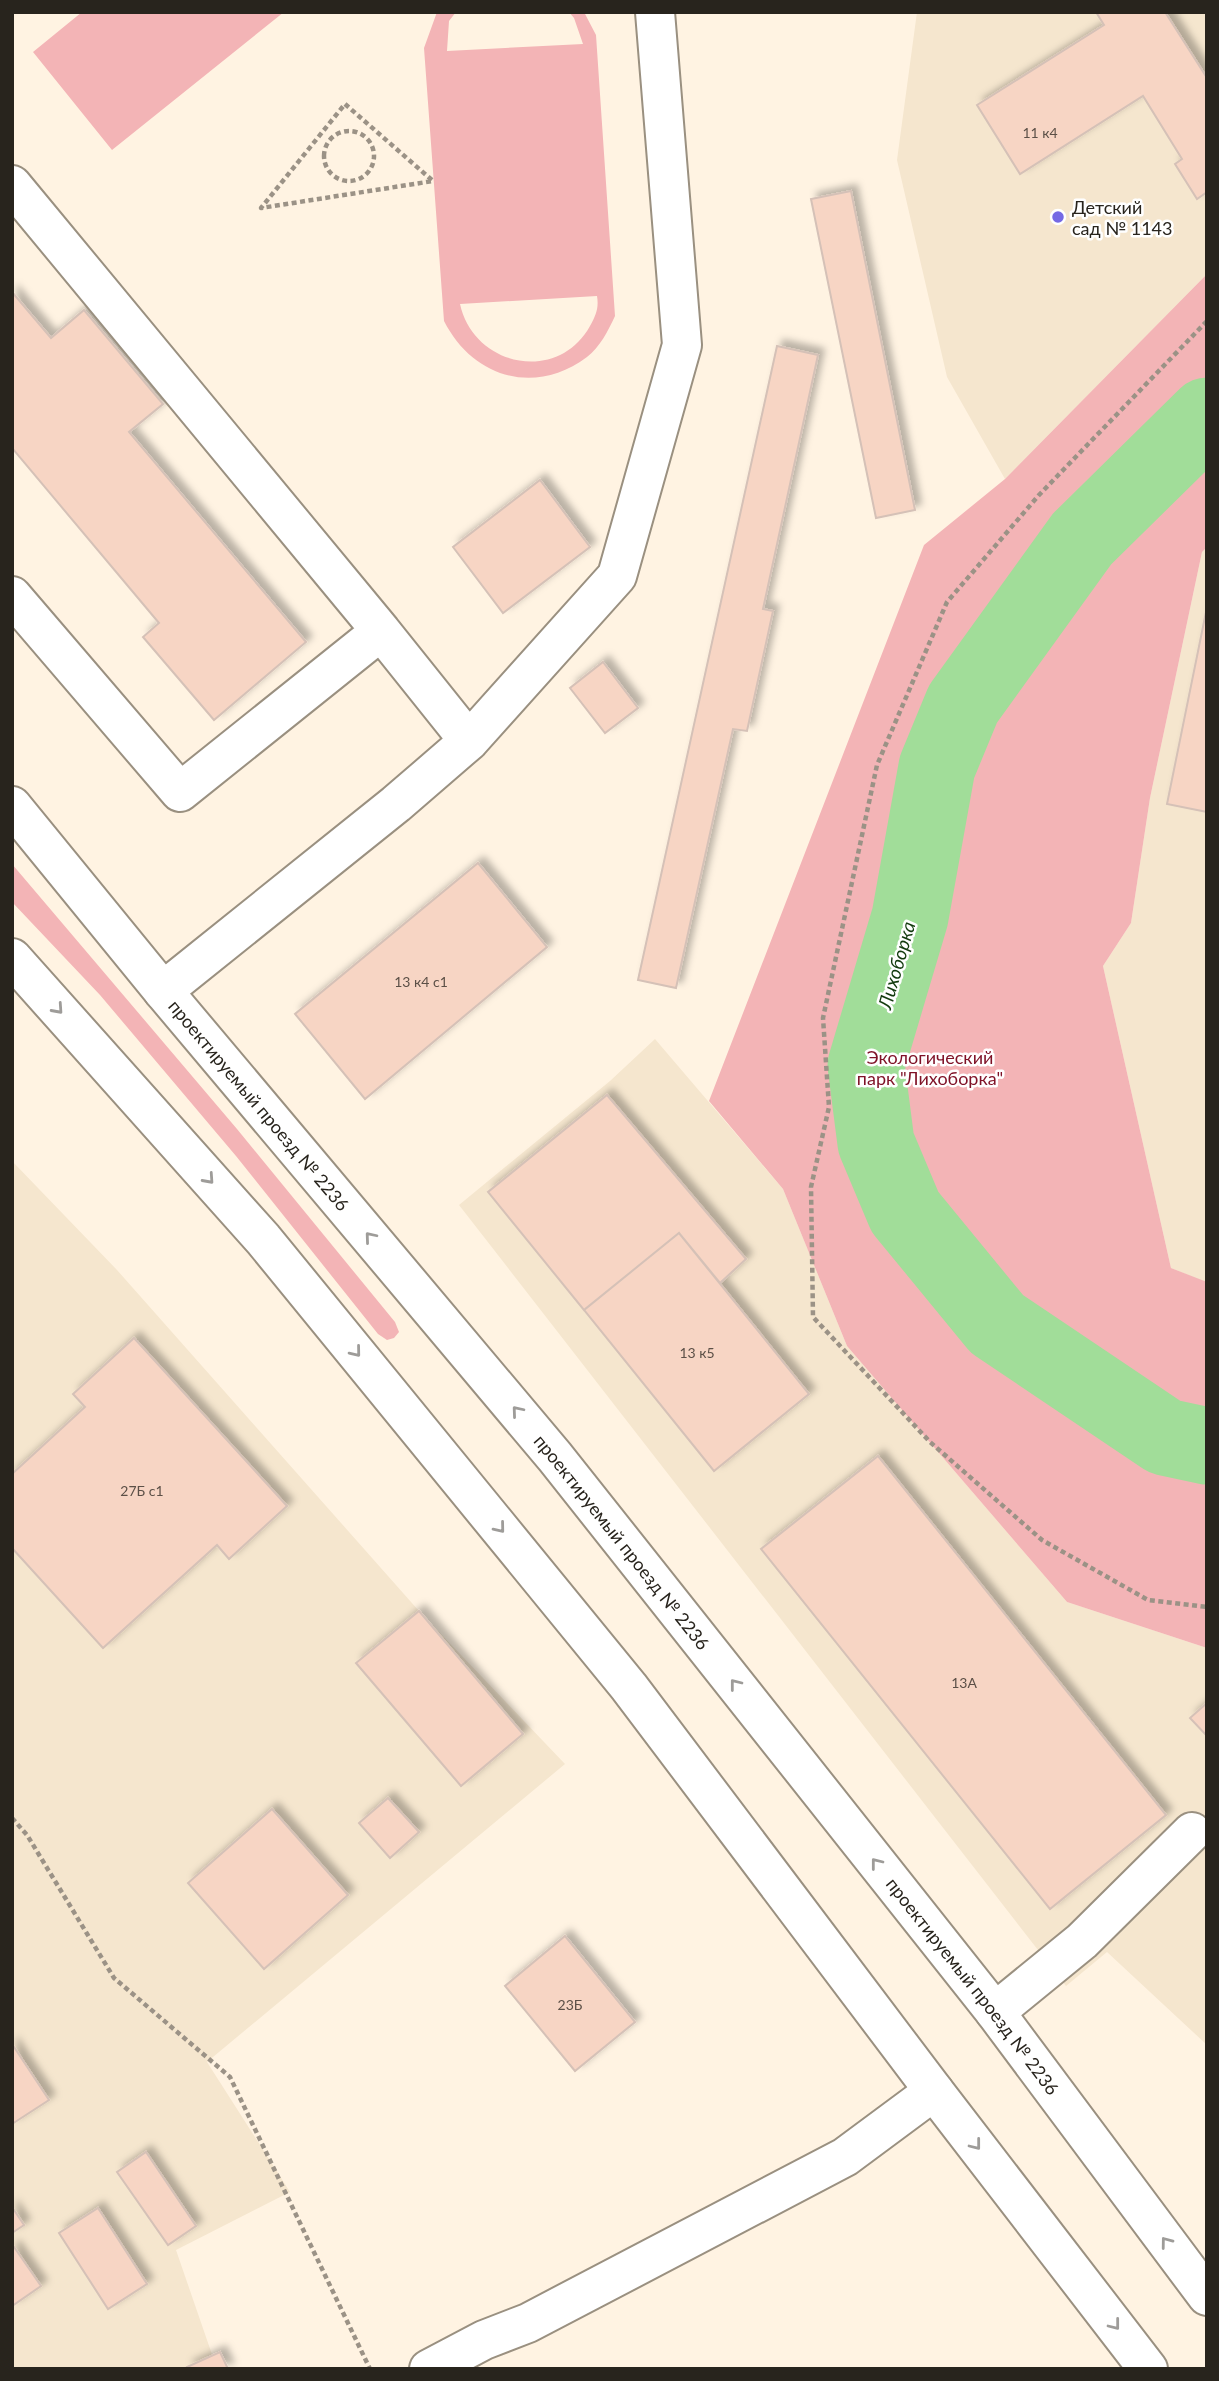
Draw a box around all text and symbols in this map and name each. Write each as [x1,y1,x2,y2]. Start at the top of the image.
house number: 11 к4 [1022,124,1058,141]
place label: Детский сад № 1143 [1072,196,1172,239]
marker: Детский сад № 1143 [1050,209,1066,225]
water label: Лихоборка [872,919,919,1012]
house number: 13 к4 с1 [394,973,448,990]
street label: проектируемый проезд № 2236 [164,995,354,1215]
one-way arrow [49,1001,62,1014]
park label: Экологический парк "Лихоборка" [857,1046,1003,1089]
one-way arrow [201,1170,213,1183]
one-way arrow [366,1232,378,1245]
one-way arrow [348,1344,360,1357]
house number: 13 к5 [679,1344,715,1361]
one-way arrow [513,1406,525,1419]
street label: проектируемый проезд № 2236 [530,1430,714,1654]
house number: 27Б с1 [120,1482,164,1499]
one-way arrow [492,1520,504,1533]
house number: 13А [951,1674,977,1691]
one-way arrow [731,1680,744,1692]
one-way arrow [872,1858,885,1870]
street label: проектируемый проезд № 2236 [882,1873,1064,2099]
house number: 23Б [558,1996,583,2013]
one-way arrow [968,2138,980,2150]
one-way arrow [1162,2237,1174,2249]
one-way arrow [1107,2318,1120,2330]

